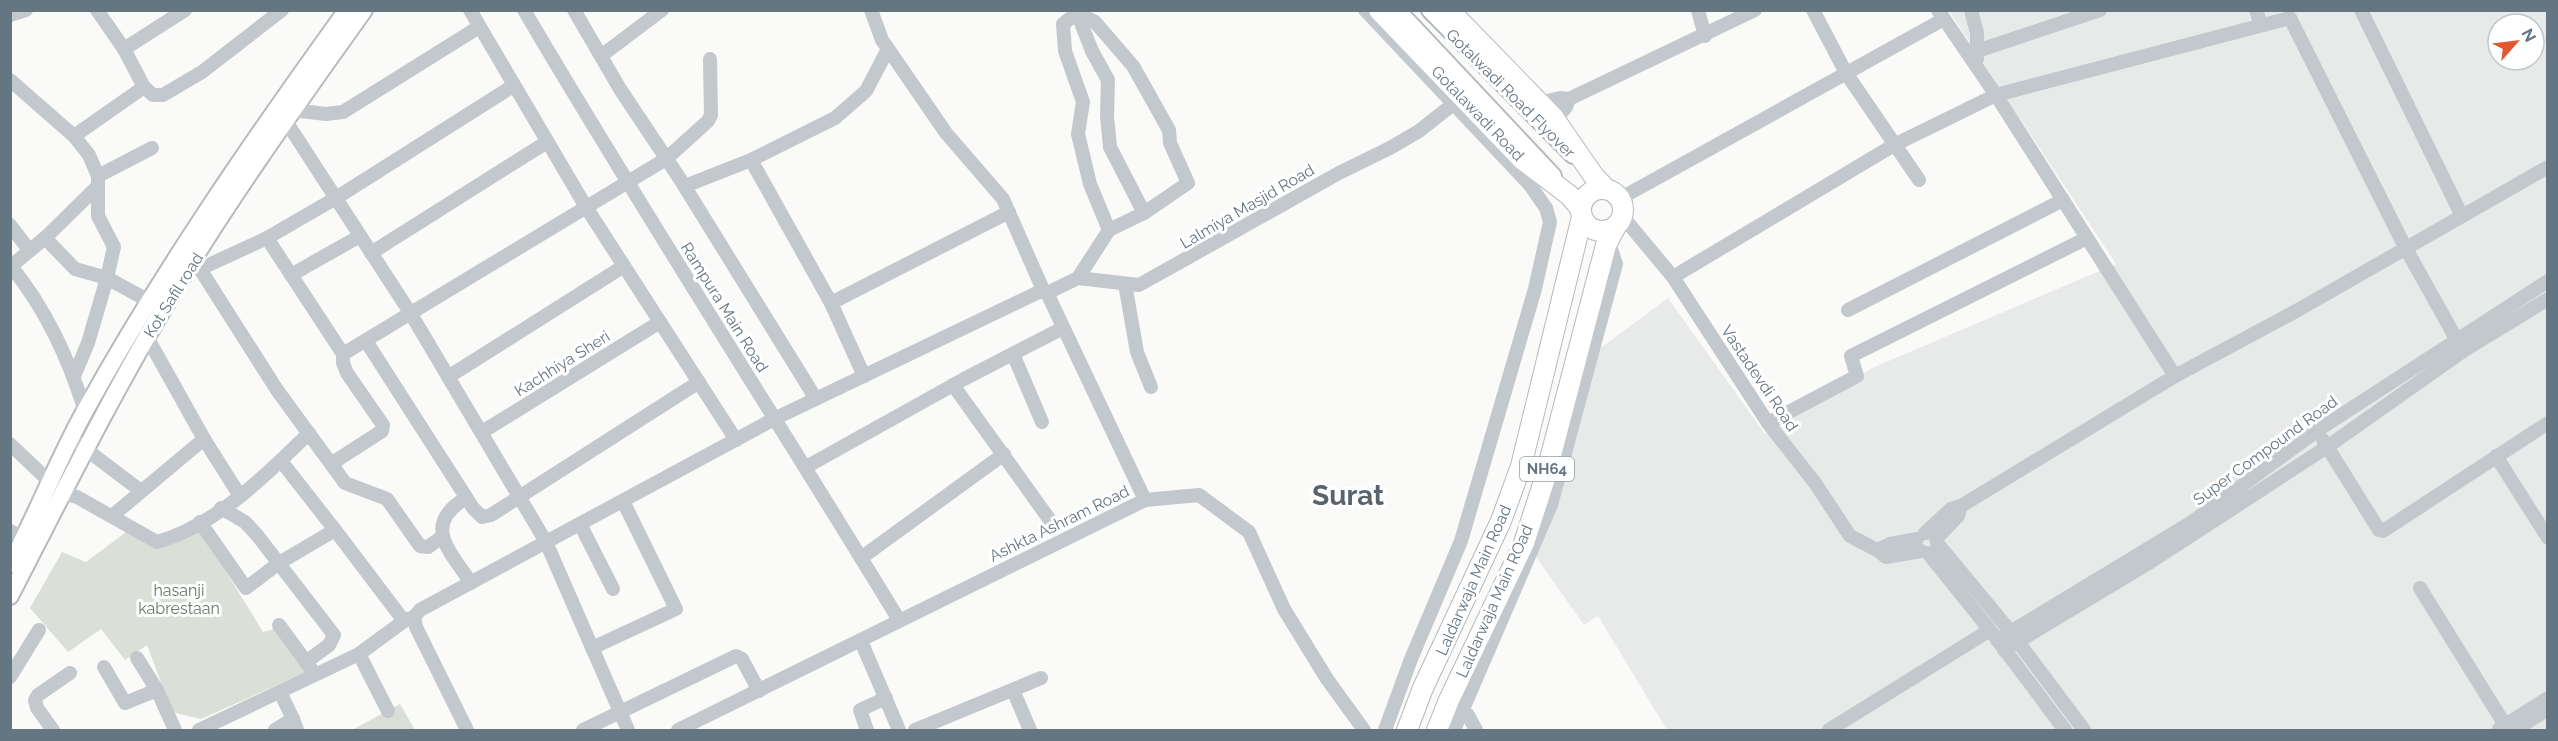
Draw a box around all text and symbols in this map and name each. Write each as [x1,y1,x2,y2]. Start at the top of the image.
north arrow [2486,12,2546,72]
street label: Gotalwadi Road Flyover [1442,25,1579,162]
text: N [2518,25,2540,45]
street label: Gotalawadi Road [1427,62,1528,165]
street label: Lalmiya Masjid Road [1177,160,1318,253]
street label: Rampura Main Road [677,239,772,376]
street label: Kot Safil road [140,249,207,341]
street label: Vastadevdi Road [1717,322,1802,435]
street label: Kachhiya Sheri [511,327,613,400]
street label: Super Compound Road [2189,392,2341,509]
road number: NH64 [1520,457,1574,481]
district label: Surat [1312,479,1384,512]
street label: Ashkta Ashram Road [986,481,1132,566]
street label: Laldarwaja Main Road [1432,502,1515,658]
street label: Laldarwaja Main ROad [1452,522,1537,681]
park label: hasanji kabrestaan [138,581,220,618]

